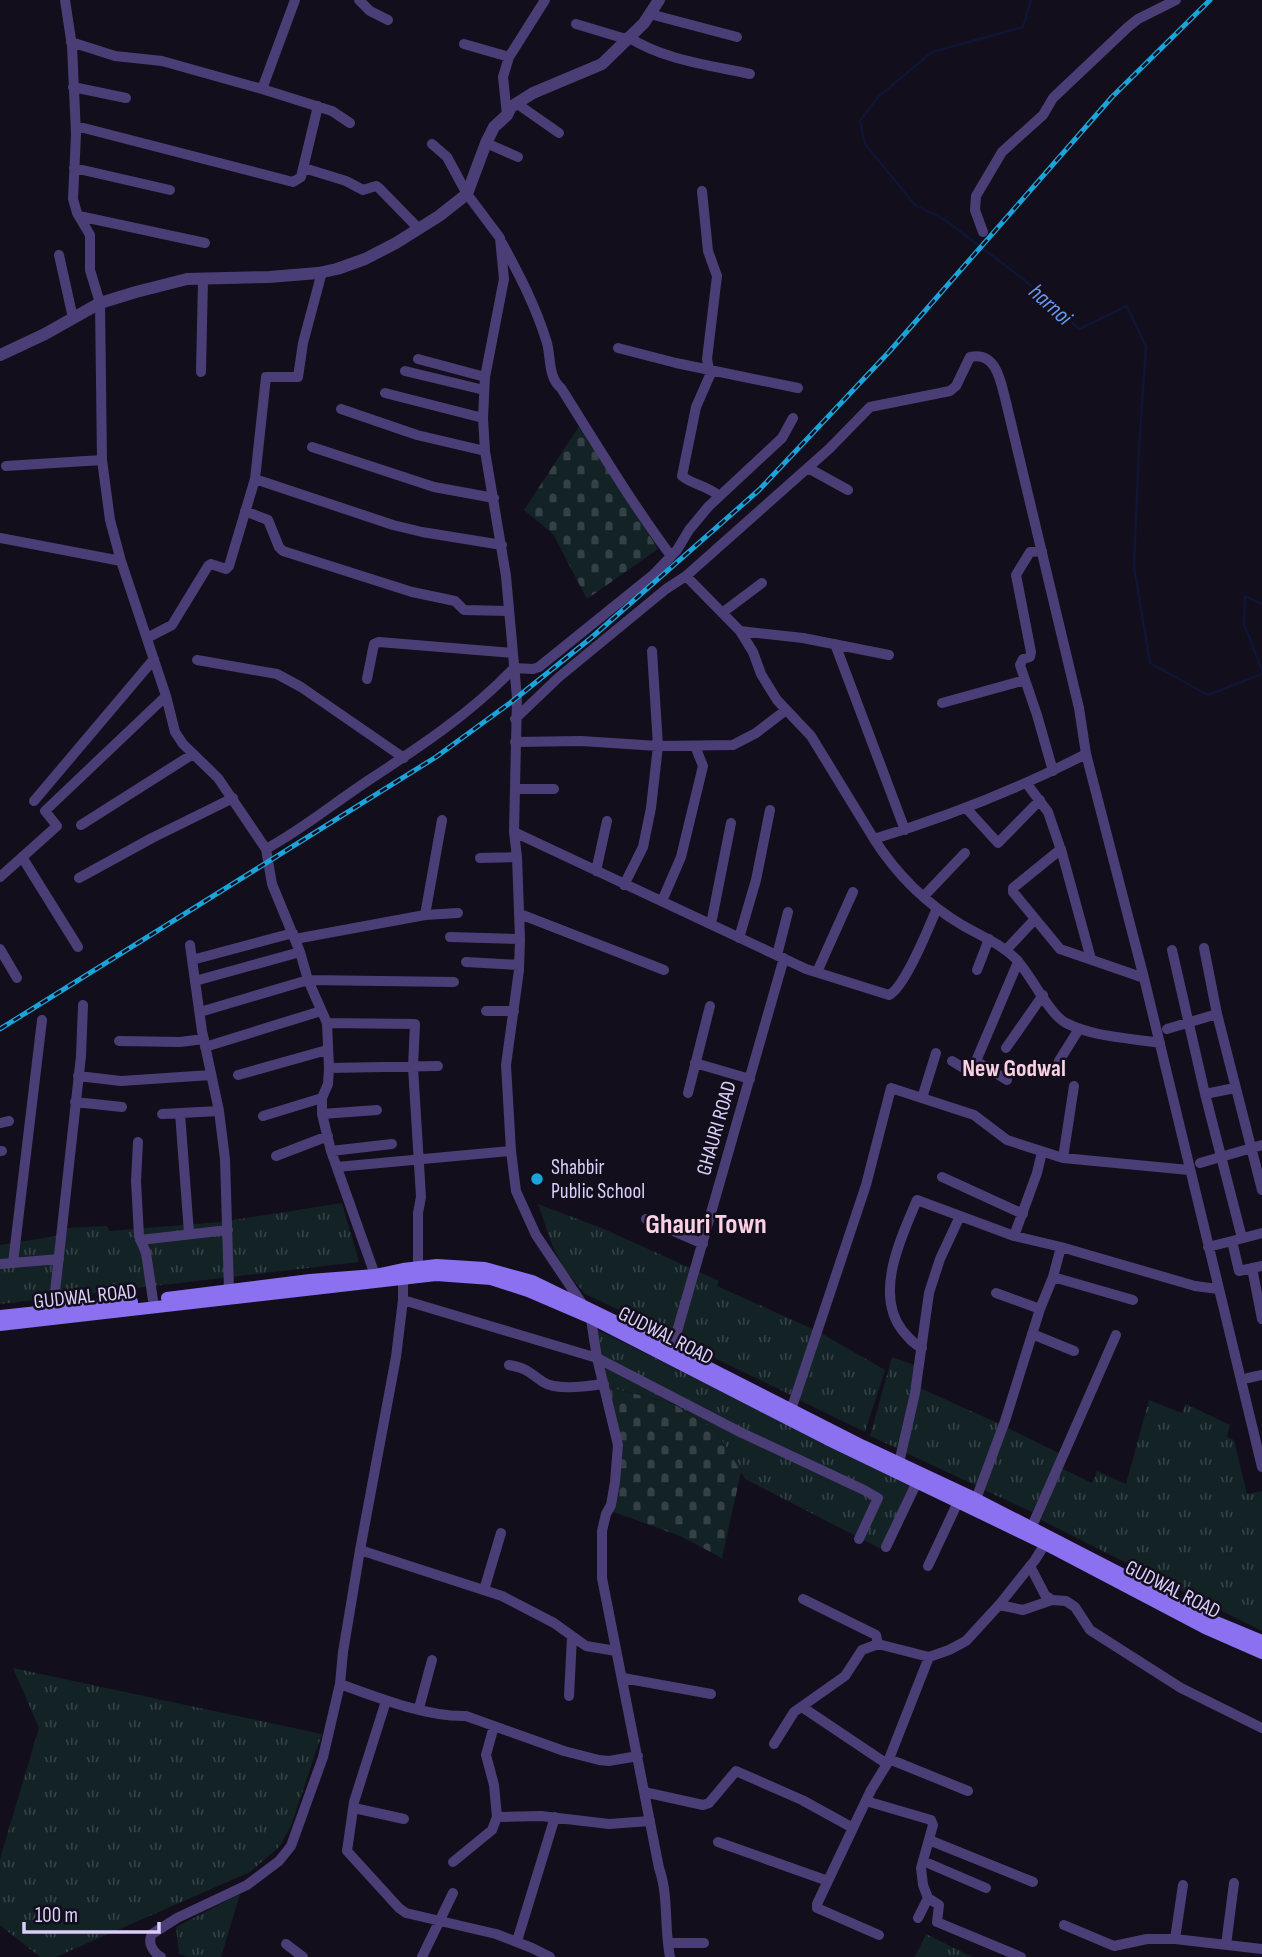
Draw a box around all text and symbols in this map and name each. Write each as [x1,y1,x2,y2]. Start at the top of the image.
water label: harnoi [1023,278,1078,332]
district label: New Godwal [962,1054,1066,1083]
street label: GHAURI ROAD [691,1078,742,1178]
place label: Shabbir Public School [551,1155,645,1204]
marker: Shabbir Public School [529,1171,545,1187]
district label: Ghauri Town [645,1208,767,1241]
street label: GUDWAL ROAD [32,1279,138,1314]
street label: GUDWAL ROAD [614,1301,718,1370]
street label: GUDWAL ROAD [1121,1555,1225,1624]
scale bar [24,1890,159,1934]
text: 100 m [35,1903,78,1928]

